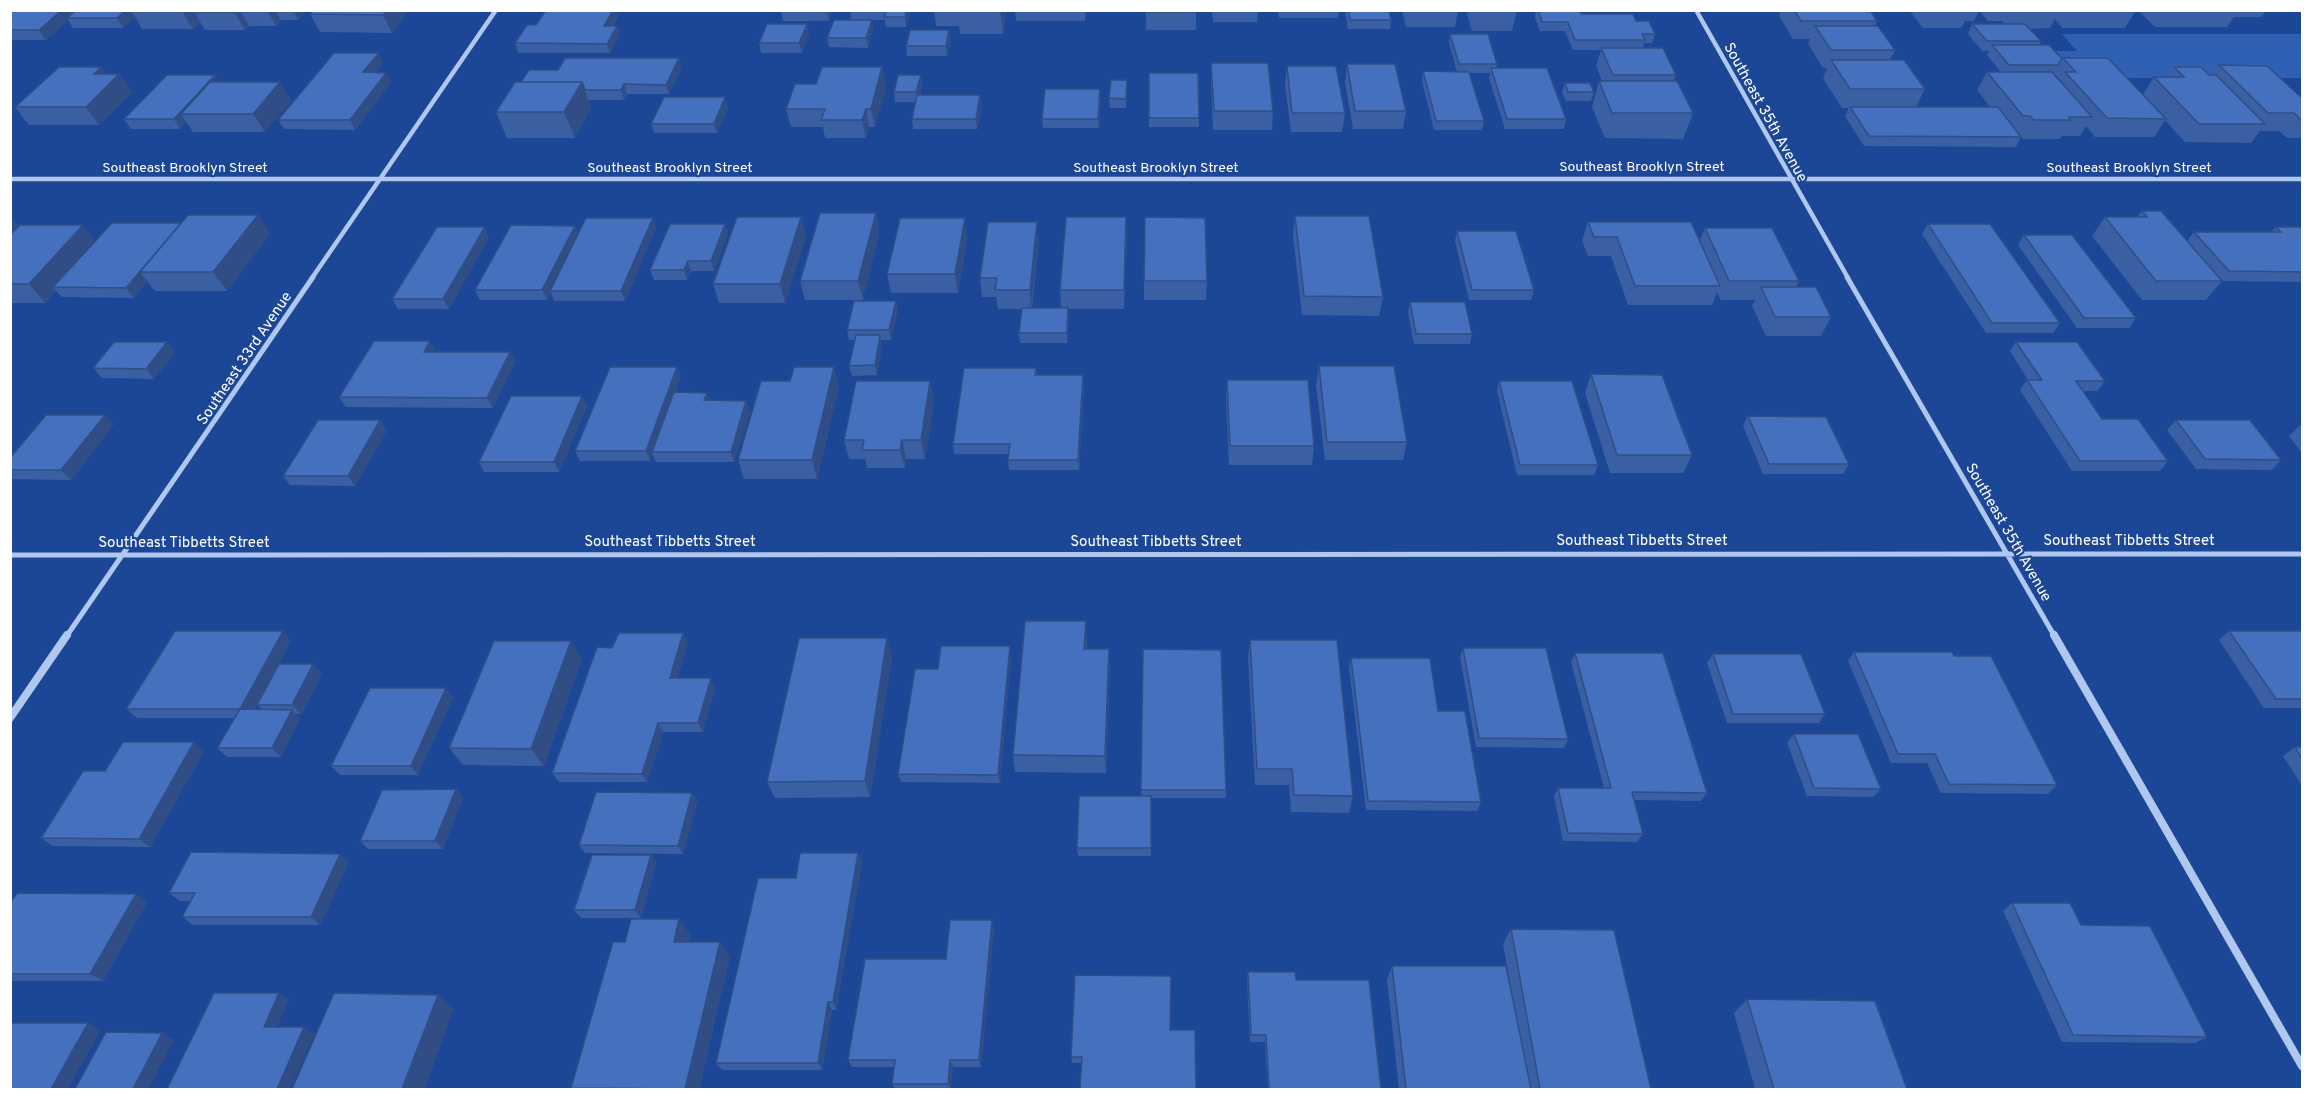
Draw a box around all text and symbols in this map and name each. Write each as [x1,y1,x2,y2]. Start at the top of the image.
street label: Southeast 35th Avenue [1718,40,1811,186]
street label: Southeast Brooklyn Street [1559,159,1725,176]
street label: Southeast Brooklyn Street [102,160,268,177]
street label: Southeast Brooklyn Street [587,160,753,177]
street label: Southeast Brooklyn Street [1073,160,1239,177]
street label: Southeast Brooklyn Street [2046,160,2212,177]
street label: Southeast 33rd Avenue [194,289,297,429]
street label: Southeast 35th Avenue [1960,460,2055,605]
street label: Southeast Tibbetts Street [1556,532,1728,551]
street label: Southeast Tibbetts Street [2043,532,2215,551]
street label: Southeast Tibbetts Street [584,533,756,552]
street label: Southeast Tibbetts Street [1070,533,1242,552]
street label: Southeast Tibbetts Street [98,534,270,553]

